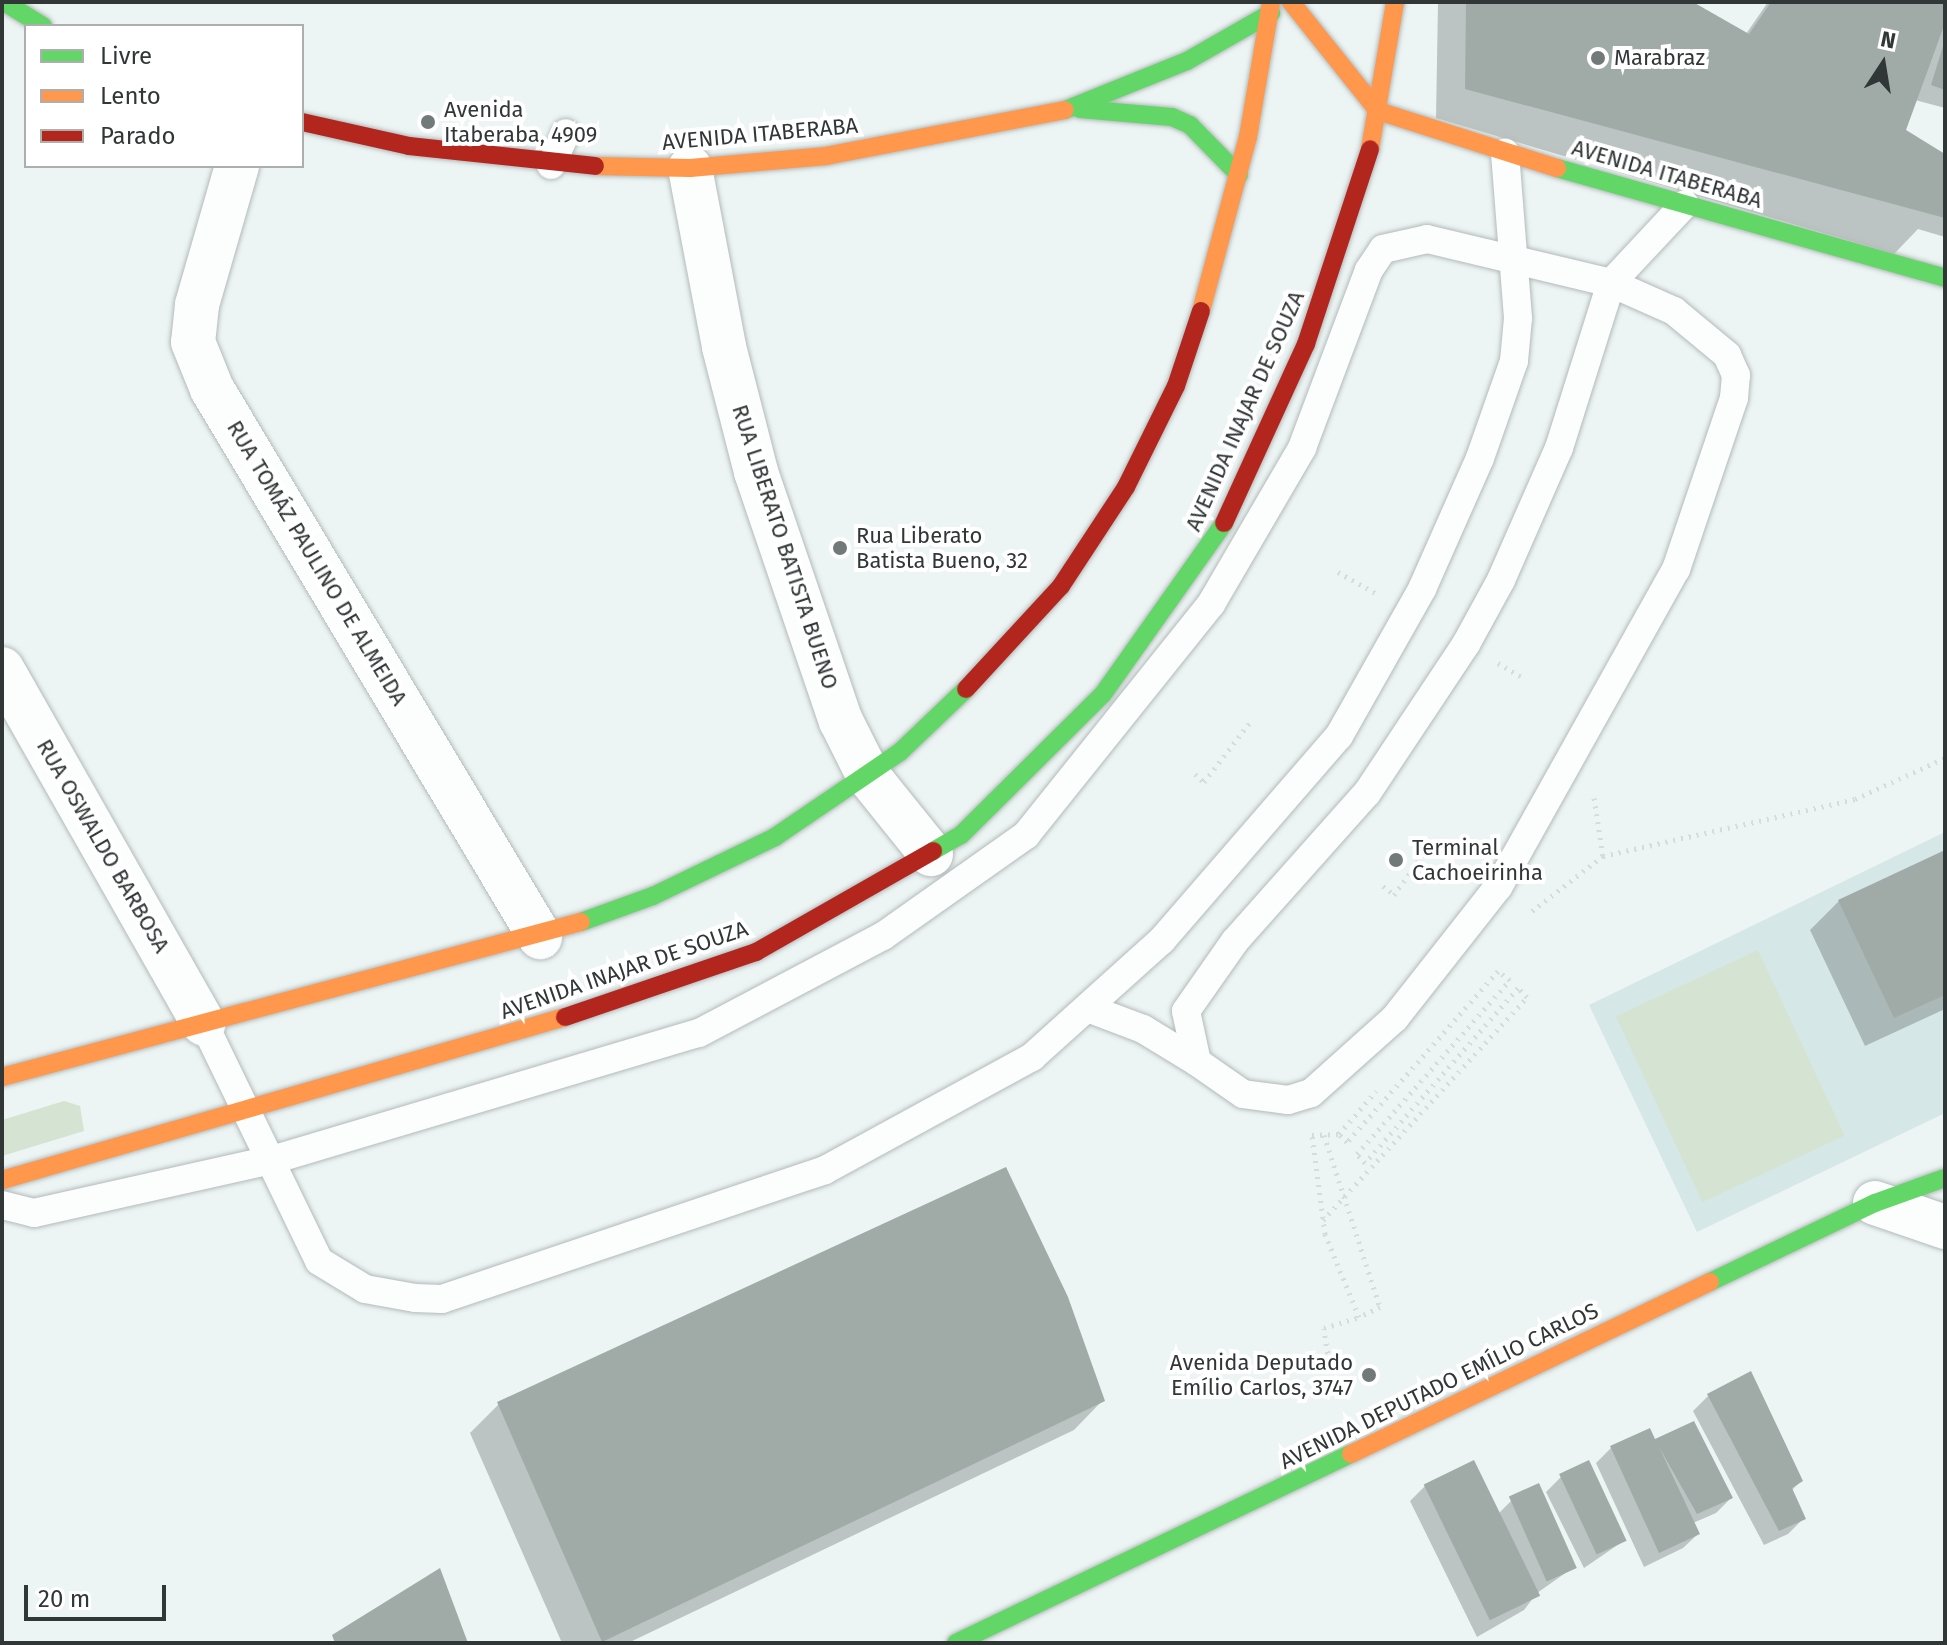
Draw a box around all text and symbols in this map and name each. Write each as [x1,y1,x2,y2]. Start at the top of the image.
legend [24,24,304,168]
north arrow [1843,24,1923,104]
text: N [1878,25,1898,55]
text: Livre [100,42,152,70]
place label: Marabraz [1614,45,1705,71]
marker: Marabraz [1589,49,1607,67]
text: Lento [100,82,161,110]
place label: Avenida Itaberaba, 4909 [444,96,597,148]
street label: AVENIDA ITABERABA [661,112,859,156]
marker: Avenida Itaberaba, 4909 [419,113,437,131]
text: Parado [100,122,176,150]
street label: AVENIDA ITABERABA [1569,134,1765,214]
street label: AVENIDA INAJAR DE SOUZA [1180,287,1310,535]
street label: RUA LIBERATO BATISTA BUENO [726,401,844,693]
street label: RUA TOMÁZ PAULINO DE ALMEIDA [221,416,413,710]
place label: Rua Liberato Batista Bueno, 32 [856,522,1028,574]
marker: Rua Liberato Batista Bueno, 32 [831,539,849,557]
street label: RUA OSWALDO BARBOSA [31,735,175,957]
place label: Terminal Cachoeirinha [1412,834,1543,886]
marker: Terminal Cachoeirinha [1387,851,1405,869]
street label: AVENIDA INAJAR DE SOUZA [497,915,751,1025]
street label: AVENIDA DEPUTADO EMÍLIO CARLOS [1276,1297,1602,1475]
place label: Avenida Deputado Emílio Carlos, 3747 [1170,1349,1353,1400]
marker: Avenida Deputado Emílio Carlos, 3747 [1360,1366,1378,1384]
scale bar [28,1569,170,1619]
text: 20 m [38,1585,90,1613]

